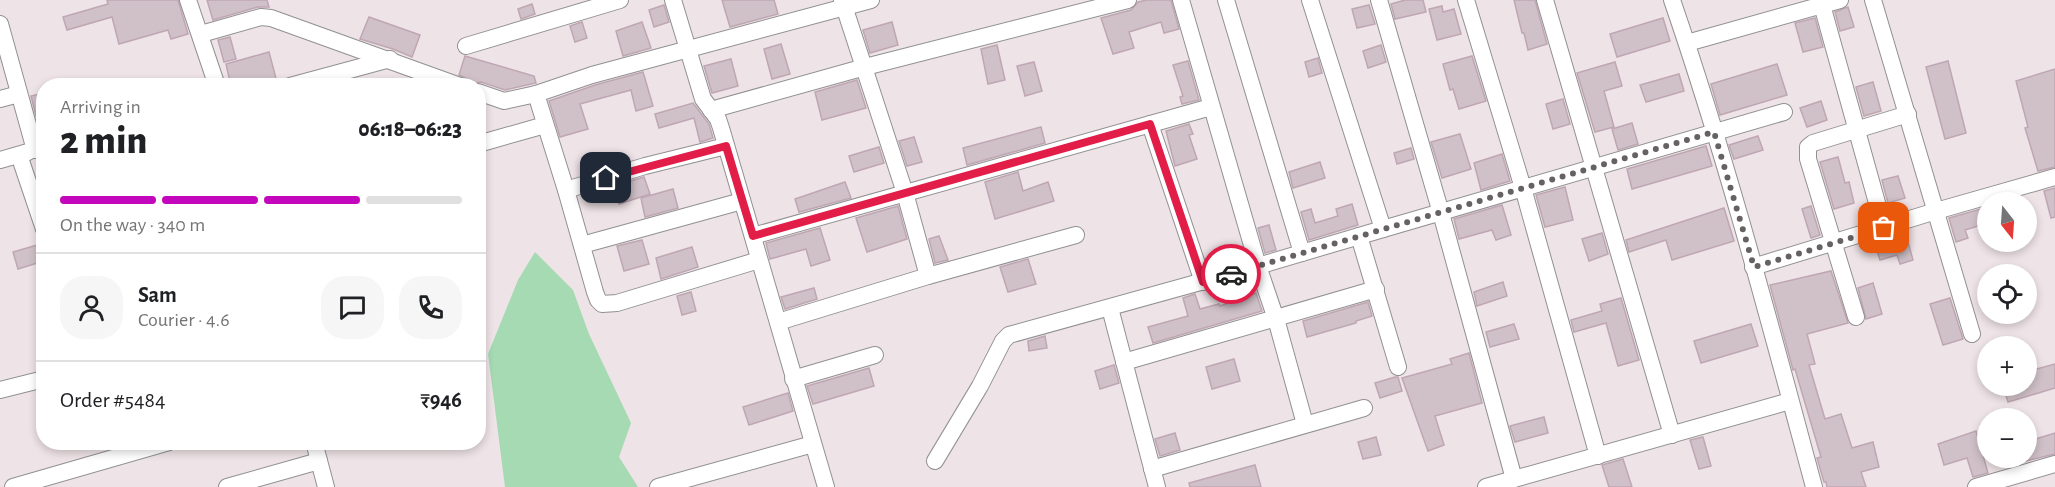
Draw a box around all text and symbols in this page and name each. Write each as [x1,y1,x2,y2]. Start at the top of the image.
text: Arriving in [60,97,141,117]
text: 06:18–06:23 [358,118,462,140]
text: 2 min [60,122,147,161]
pin [580,152,631,203]
icon: home [589,161,622,194]
north arrow [1977,192,2037,252]
map controls [1977,192,2037,468]
pin [1858,202,1909,253]
icon: bag [1867,211,1900,244]
text: On the way · 340 m [60,215,205,235]
courier [1201,244,1261,304]
icon: car [1215,258,1248,291]
button: locate [1977,264,2037,324]
button: person [60,276,123,339]
button: chat [321,276,384,339]
button: phone [399,276,462,339]
text: Sam [138,284,177,306]
text: Courier · 4.6 [138,310,230,330]
button: + [1977,336,2037,396]
text: Order #5484 [60,389,165,411]
text: ₹946 [420,389,462,411]
button: − [1977,408,2037,468]

